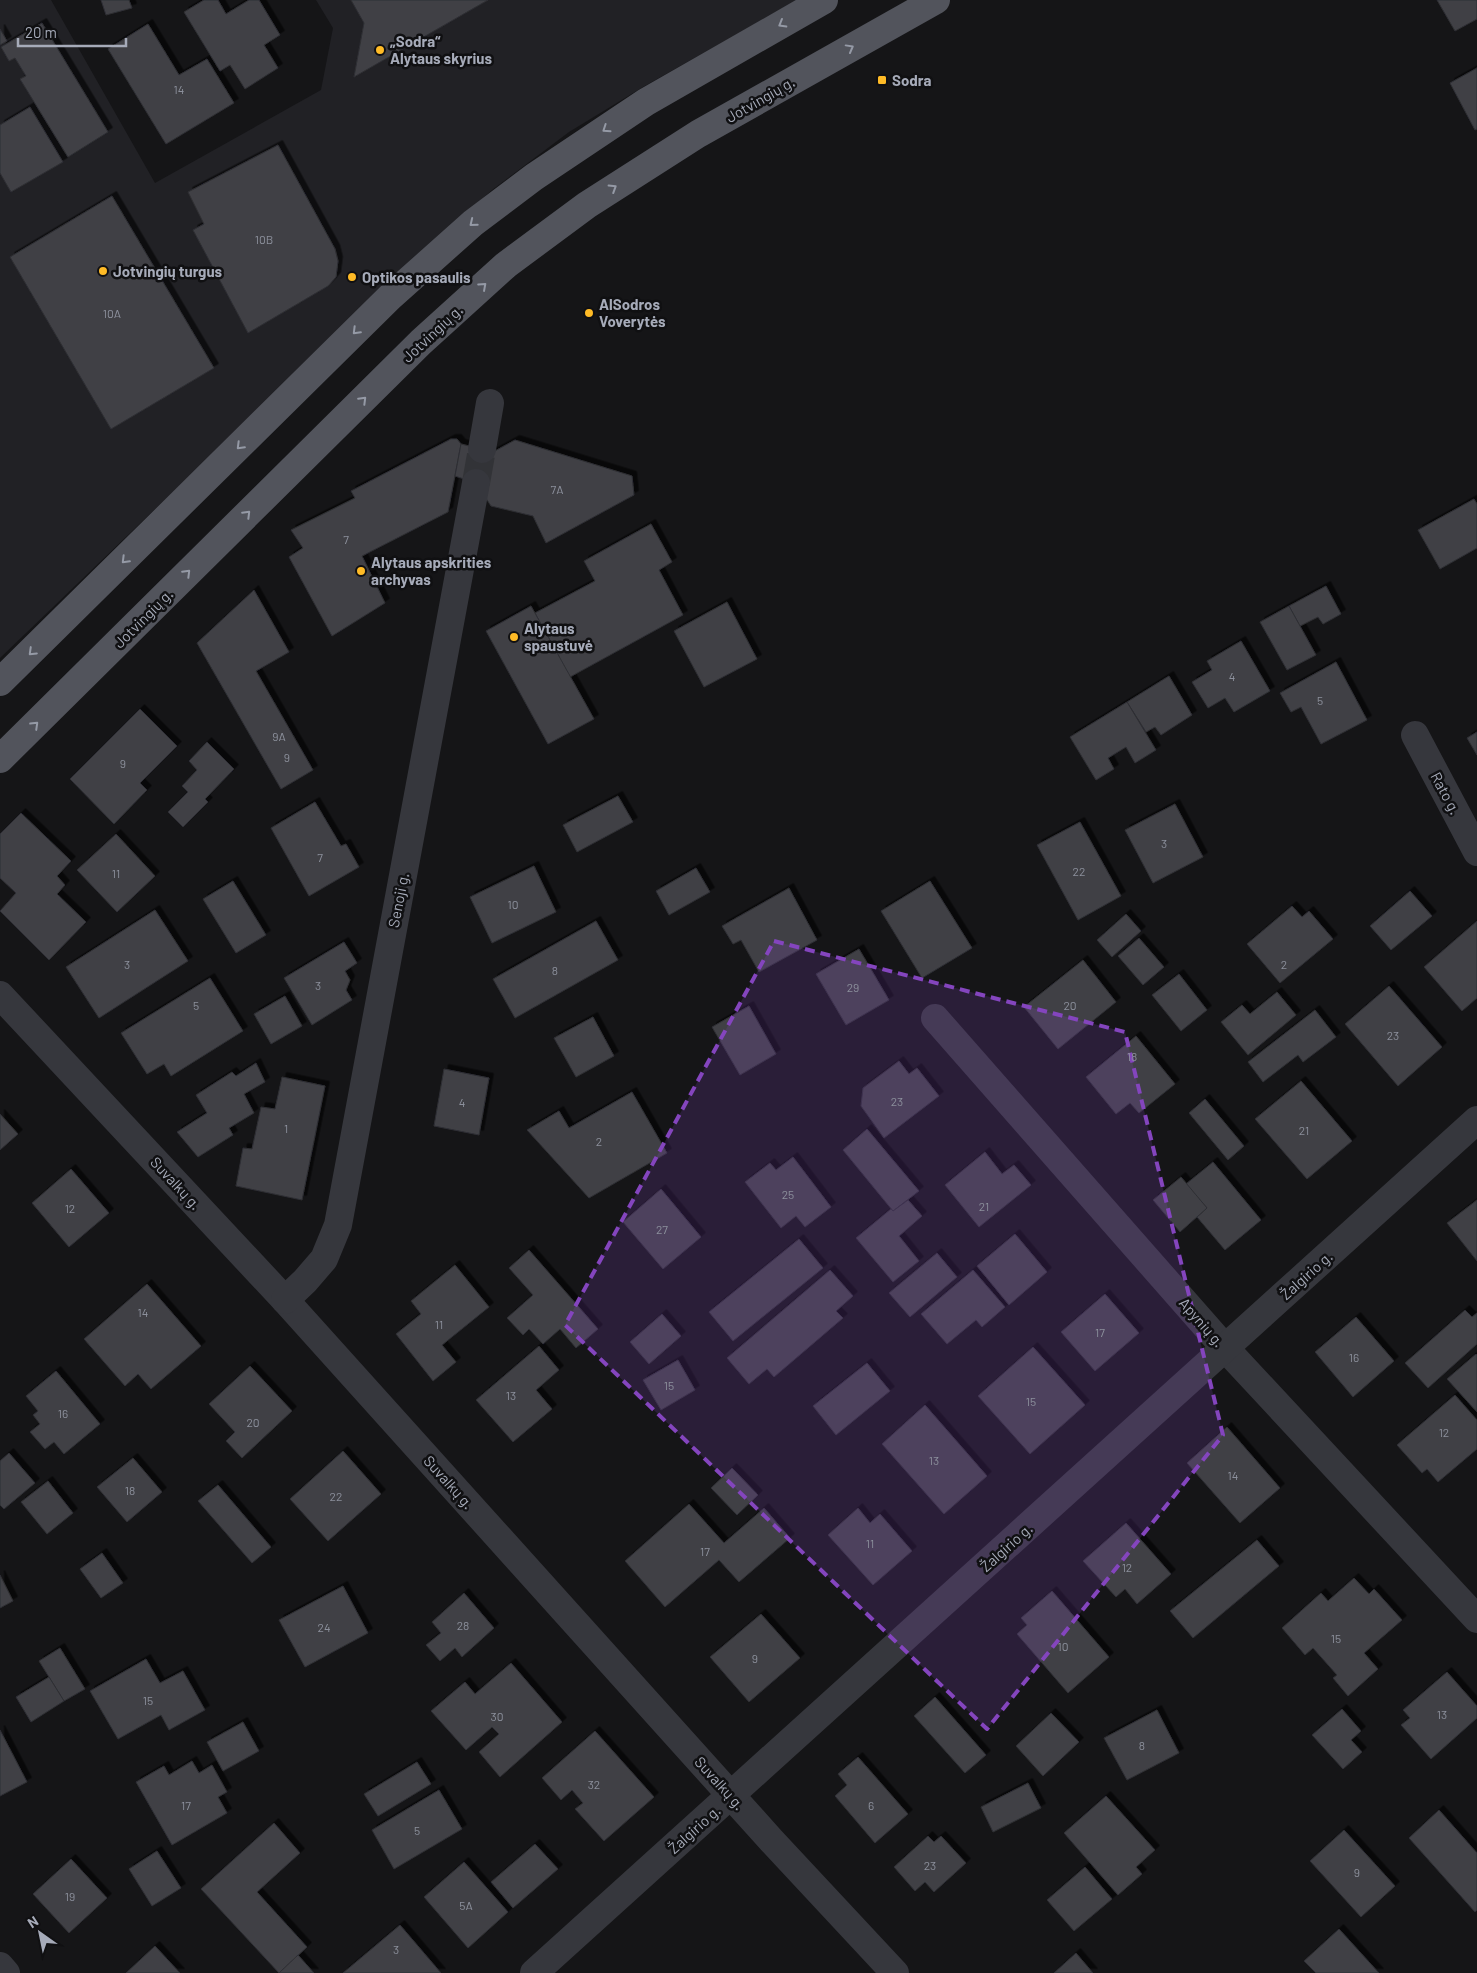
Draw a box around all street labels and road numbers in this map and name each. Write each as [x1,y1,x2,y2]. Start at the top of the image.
street label: Jotvingių g. [722,72,798,126]
street label: Jotvingių g. [398,300,466,366]
street label: Jotvingių g. [110,585,176,651]
street label: Rato g. [1427,769,1465,817]
street label: Senoji g. [384,871,412,929]
street label: Suvalkų g. [147,1153,205,1213]
street label: Žalgirio g. [1276,1247,1336,1303]
street label: Apynių g. [1176,1294,1228,1350]
street label: Suvalkų g. [420,1452,478,1512]
street label: Žalgirio g. [976,1519,1036,1575]
street label: Suvalkų g. [691,1753,749,1813]
street label: Žalgirio g. [664,1801,724,1857]

